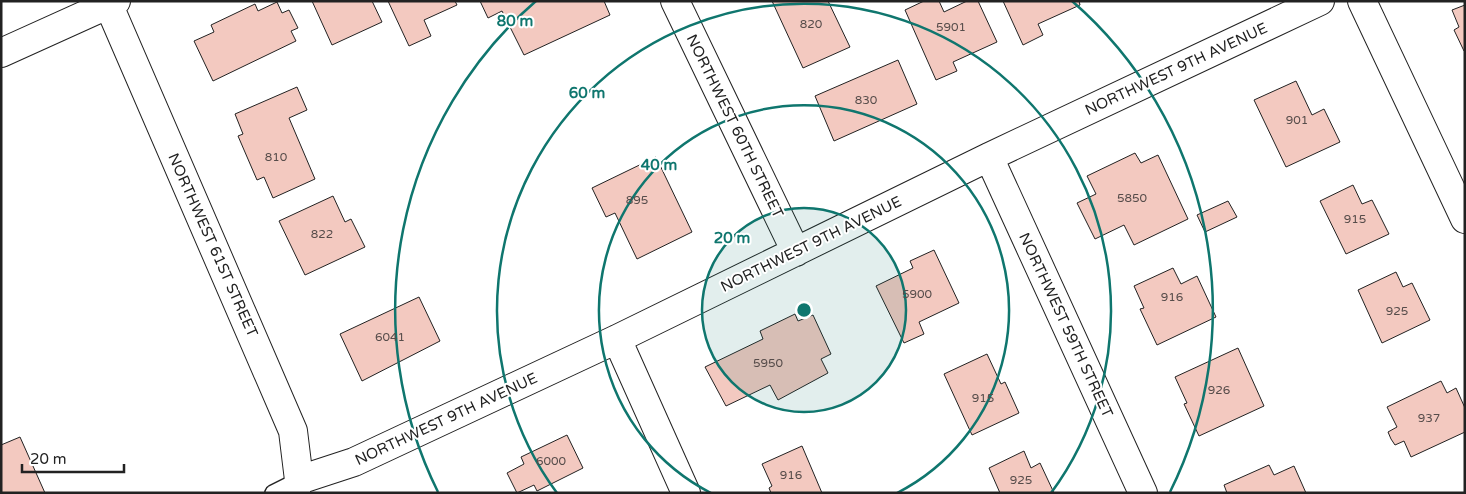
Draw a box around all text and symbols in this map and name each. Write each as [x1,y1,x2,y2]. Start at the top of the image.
text: 80 m [497,12,533,30]
house number: 820 [800,17,823,31]
street label: NORTHWEST 9TH AVENUE [1082,19,1270,119]
house number: 5901 [936,20,966,34]
street label: NORTHWEST 60TH STREET [683,31,787,221]
text: 60 m [569,84,605,102]
house number: 830 [855,93,878,107]
house number: 901 [1286,113,1308,127]
street label: NORTHWEST 61ST STREET [164,150,262,340]
house number: 810 [265,150,288,164]
text: 40 m [641,156,677,174]
house number: 5850 [1117,191,1148,205]
street label: NORTHWEST 9TH AVENUE [718,192,904,296]
house number: 895 [626,193,648,207]
house number: 915 [1344,212,1366,226]
house number: 822 [311,227,333,241]
text: 20 m [714,229,750,247]
street label: NORTHWEST 59TH STREET [1015,230,1117,420]
house number: 5900 [902,287,933,301]
house number: 916 [1161,290,1183,304]
centre of rings [795,301,813,319]
house number: 925 [1386,304,1408,318]
house number: 6041 [375,330,405,344]
house number: 5950 [753,356,784,370]
street label: NORTHWEST 9TH AVENUE [352,369,540,469]
house number: 926 [1208,383,1230,397]
house number: 915 [972,391,994,405]
house number: 937 [1418,411,1440,425]
scale bar [22,442,125,474]
text: 20 m [30,450,67,468]
house number: 6000 [536,454,567,468]
house number: 916 [780,468,802,482]
house number: 925 [1010,473,1032,487]

